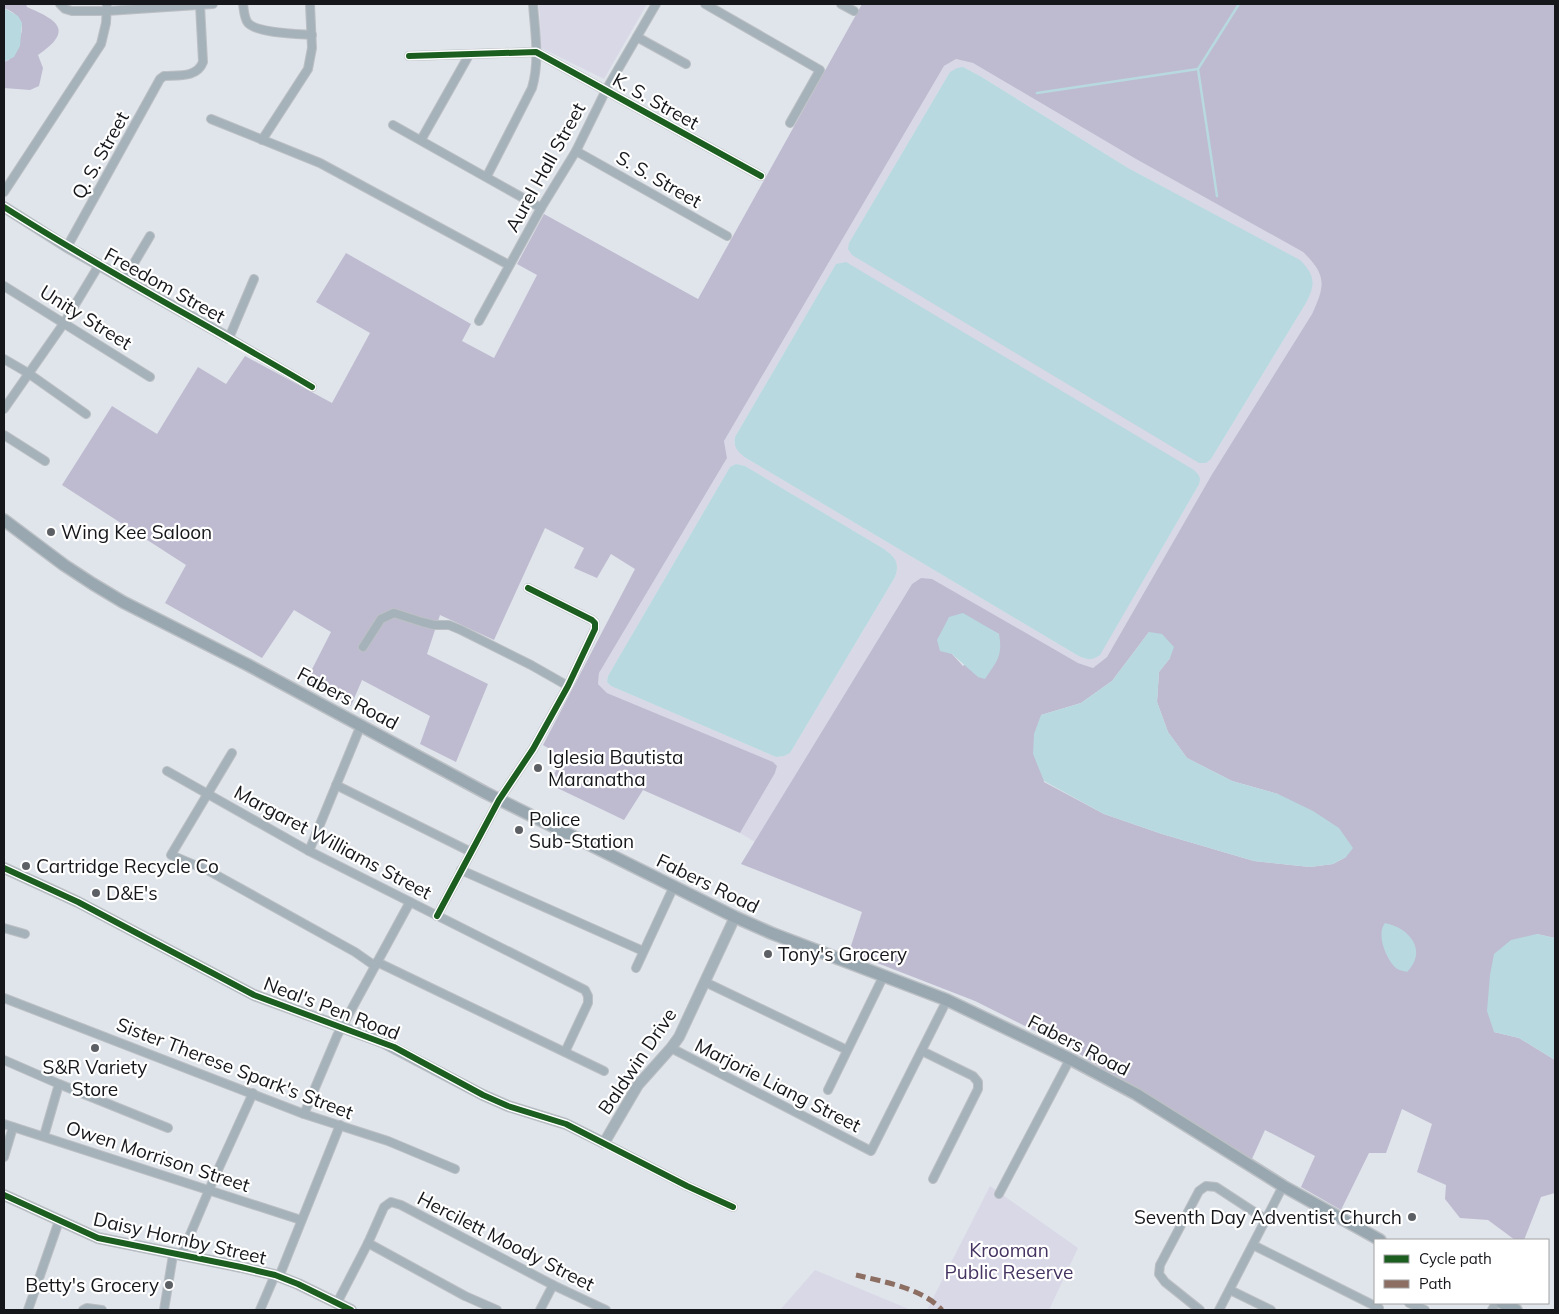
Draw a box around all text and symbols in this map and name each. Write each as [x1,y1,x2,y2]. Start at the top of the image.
street label: K. S. Street [609,67,704,135]
street label: Aurel Hall Street [500,98,591,236]
street label: Q. S. Street [66,107,134,203]
street label: S. S. Street [612,145,706,213]
street label: Freedom Street [100,242,230,328]
street label: Unity Street [36,279,137,355]
place label: Wing Kee Saloon [61,520,212,544]
marker: Wing Kee Saloon [45,526,57,538]
street label: Fabers Road [293,661,403,735]
place label: Iglesia Bautista Maranatha [548,745,683,791]
marker: Iglesia Bautista Maranatha [532,762,544,774]
street label: Margaret Williams Street [230,780,436,904]
place label: Police Sub-Station [529,807,634,853]
marker: Police Sub-Station [513,824,525,836]
street label: Fabers Road [653,848,763,918]
place label: Cartridge Recycle Co [36,854,219,878]
marker: Cartridge Recycle Co [20,860,32,872]
place label: D&E's [106,881,158,905]
marker: D&E's [90,887,102,899]
place label: Tony's Grocery [778,942,907,966]
marker: Tony's Grocery [762,948,774,960]
street label: Neal's Pen Road [260,971,404,1045]
street label: Baldwin Drive [593,1003,681,1119]
street label: Fabers Road [1024,1009,1134,1081]
street label: Sister Therese Spark's Street [113,1012,357,1124]
street label: Marjorie Liang Street [691,1033,865,1137]
marker: S&R Variety Store [89,1042,101,1054]
place label: S&R Variety Store [43,1055,147,1101]
street label: Owen Morrison Street [63,1115,253,1197]
street label: Hercilett Moody Street [413,1186,599,1296]
place label: Seventh Day Adventist Church [1134,1205,1402,1229]
street label: Daisy Hornby Street [91,1206,269,1270]
marker: Seventh Day Adventist Church [1406,1211,1418,1223]
park label: Krooman Public Reserve [945,1238,1073,1284]
legend [1374,1239,1549,1304]
text: Cycle path [1419,1249,1492,1268]
place label: Betty's Grocery [25,1273,159,1297]
text: Path [1419,1274,1451,1293]
marker: Betty's Grocery [163,1279,175,1291]

